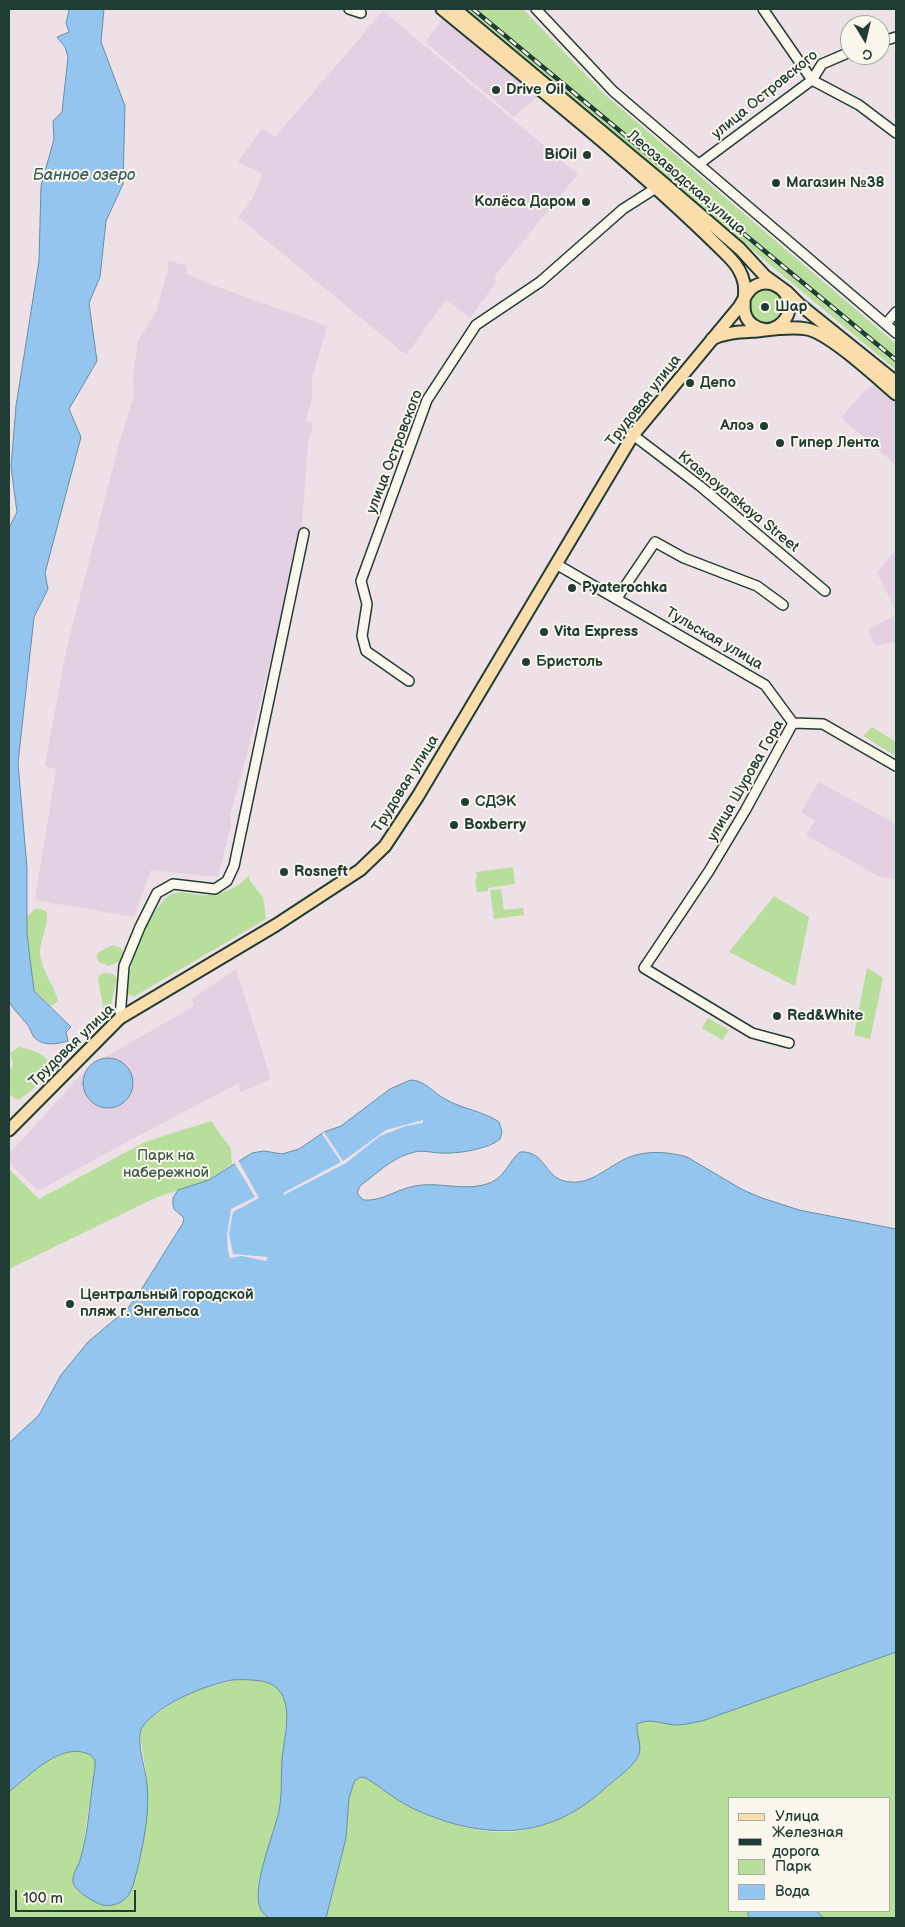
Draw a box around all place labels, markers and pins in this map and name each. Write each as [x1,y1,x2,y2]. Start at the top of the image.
place label: Drive Oil [506,81,564,99]
marker: Drive Oil [490,84,502,96]
place label: BiOil [544,146,577,164]
marker: BiOil [581,149,593,161]
place label: Магазин №38 [786,174,885,192]
marker: Магазин №38 [770,177,782,189]
place label: Колёса Даром [474,193,576,211]
marker: Колёса Даром [580,196,592,208]
place label: Шар [775,298,807,316]
marker: Шар [759,301,771,313]
place label: Депо [700,374,736,392]
marker: Депо [684,377,696,389]
place label: Алоэ [720,417,754,435]
marker: Алоэ [758,420,770,432]
place label: Гипер Лента [790,434,879,452]
marker: Гипер Лента [774,437,786,449]
place label: Pyaterochka [582,579,667,597]
marker: Pyaterochka [566,582,578,594]
place label: Vita Express [554,623,638,641]
marker: Vita Express [538,626,550,638]
place label: Бристоль [536,653,603,671]
marker: Бристоль [520,656,532,668]
place label: СДЭК [475,793,516,811]
marker: СДЭК [459,796,471,808]
place label: Boxberry [464,816,526,834]
marker: Boxberry [448,819,460,831]
place label: Rosneft [294,863,348,881]
marker: Rosneft [278,866,290,878]
place label: Red&White [787,1007,863,1025]
marker: Red&White [771,1010,783,1022]
place label: Центральный городской пляж г. Энгельса [80,1286,254,1321]
marker: Центральный городской пляж г. Энгельса [64,1298,76,1310]

